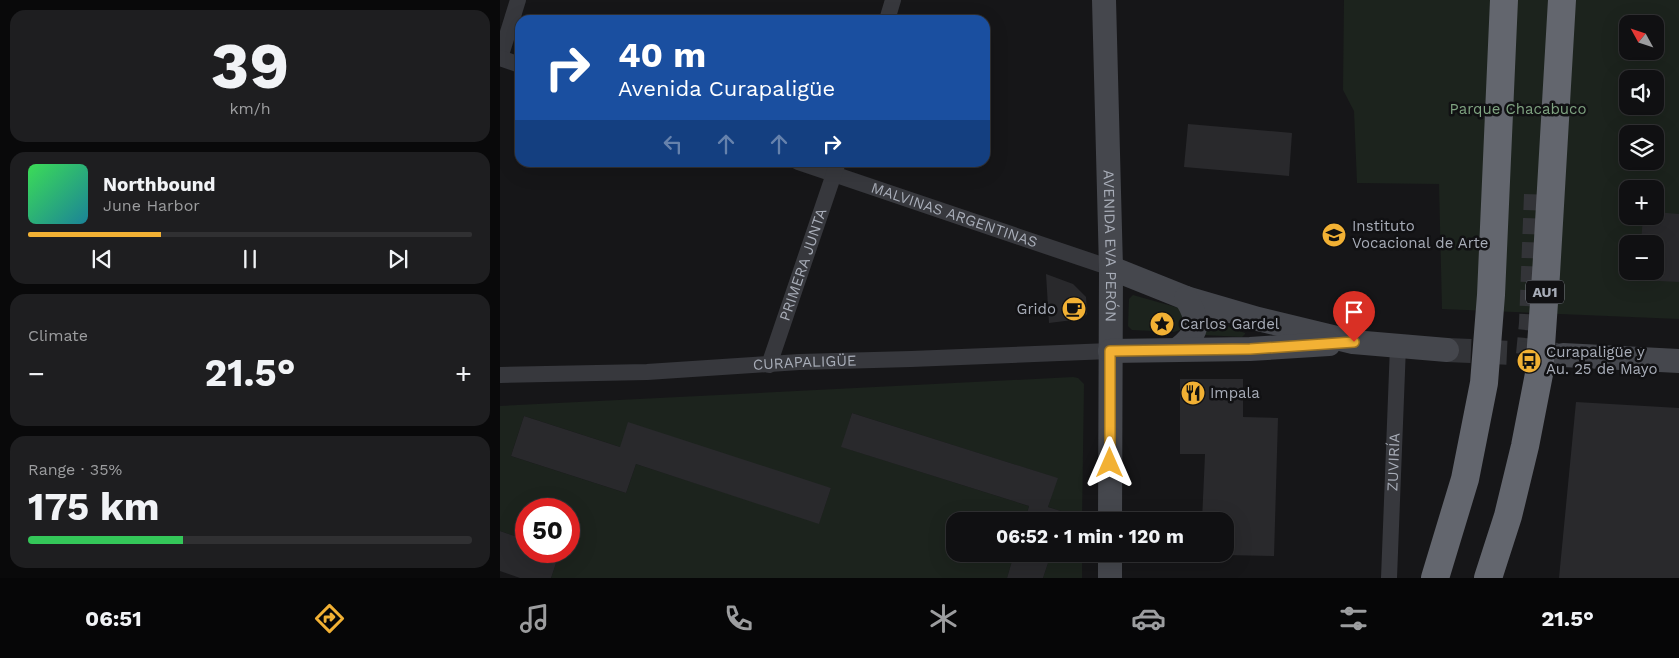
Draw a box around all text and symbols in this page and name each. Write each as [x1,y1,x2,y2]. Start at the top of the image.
north arrow [1619,15,1664,60]
map controls [1619,15,1664,280]
text: 39 [211,28,289,104]
text: 40 m [618,34,706,76]
icon: right [535,35,600,100]
button: sound [1619,70,1664,115]
text: Avenida Curapaligüe [618,76,835,101]
text: km/h [229,99,271,118]
park label: Parque Chacabuco [1450,100,1586,118]
button: layers [1619,125,1664,170]
icon: left [659,130,687,158]
icon: ahead [712,130,740,158]
icon: ahead [765,130,793,158]
icon: right [818,130,846,158]
street label: AVENIDA EVA PERÓN [1099,169,1121,322]
text: Northbound [103,173,215,196]
street label: MALVINAS ARGENTINAS [869,178,1040,251]
button: + [1619,180,1664,225]
text: June Harbor [103,196,200,215]
street label: PRIMERA JUNTA [776,206,831,323]
place label: Instituto Vocacional de Arte [1352,217,1488,252]
school or university icon: Instituto Vocacional de Arte [1321,222,1347,248]
button: − [1619,235,1664,280]
icon: previous [88,245,116,273]
icon: pause [236,245,264,273]
icon: next [384,245,412,273]
road number: AU1 [1526,280,1564,304]
pin [1333,291,1375,342]
cafe icon: Grido [1061,296,1087,322]
icon: arrive [1340,298,1368,326]
place label: Grido [1017,300,1056,318]
place icon: Carlos Gardel [1149,311,1175,337]
place label: Carlos Gardel [1180,315,1280,333]
text: Climate [28,326,88,345]
place label: Curapaligüe y Au. 25 de Mayo [1546,343,1657,378]
bus stop icon: Curapaligüe y Au. 25 de Mayo [1516,348,1542,374]
text: 21.5° [204,351,296,395]
street label: CURAPALIGÜE [752,351,857,374]
text: − [28,357,45,390]
text: + [455,357,472,390]
restaurant icon: Impala [1180,380,1206,406]
place label: Impala [1210,384,1260,402]
street label: ZUVIRÍA [1383,432,1404,492]
position arrow [1083,436,1135,488]
text: Range · 35% [28,460,122,479]
text: 175 km [28,485,159,529]
speed limit sign: 50 [515,498,580,563]
text: 06:52 · 1 min · 120 m [996,525,1184,548]
icon: directions [312,601,347,636]
icon: music [517,601,552,636]
icon: phone [721,601,756,636]
icon: climate [926,601,961,636]
icon: car [1131,601,1166,636]
icon: filters [1336,601,1371,636]
text: 06:51 [85,606,142,631]
text: 21.5° [1541,606,1594,631]

